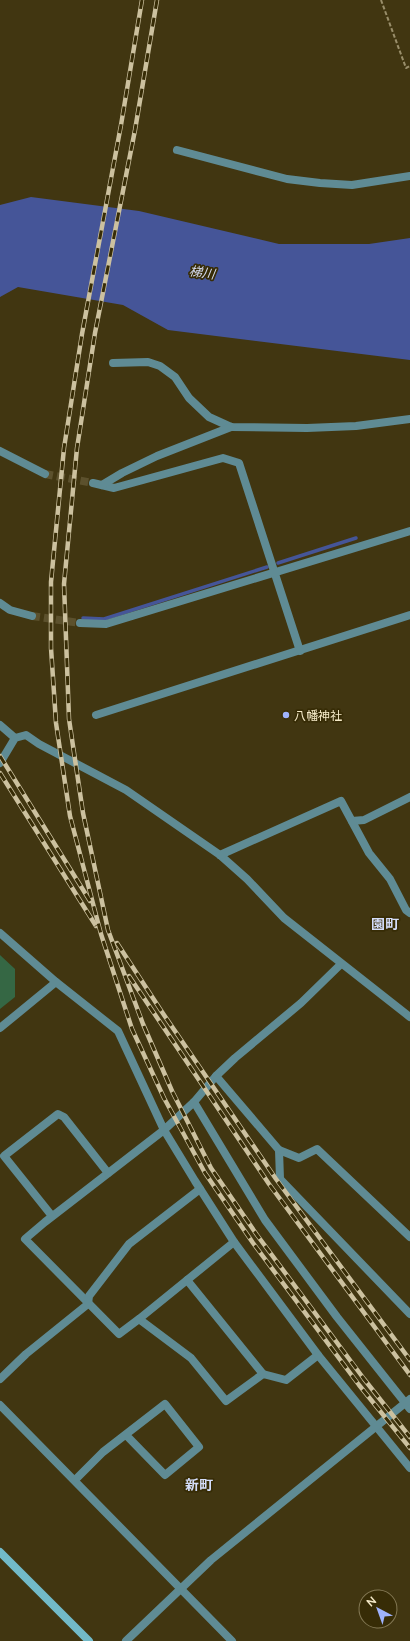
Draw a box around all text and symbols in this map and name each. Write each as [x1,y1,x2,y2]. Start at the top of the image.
water label: 梯川 [188,262,218,282]
place label: 八幡神社 [294,708,342,723]
marker: 八幡神社 [281,710,291,720]
district label: 園町 [371,915,399,932]
district label: 新町 [185,1476,213,1493]
north arrow [358,1589,398,1629]
text: N [364,1593,379,1609]

